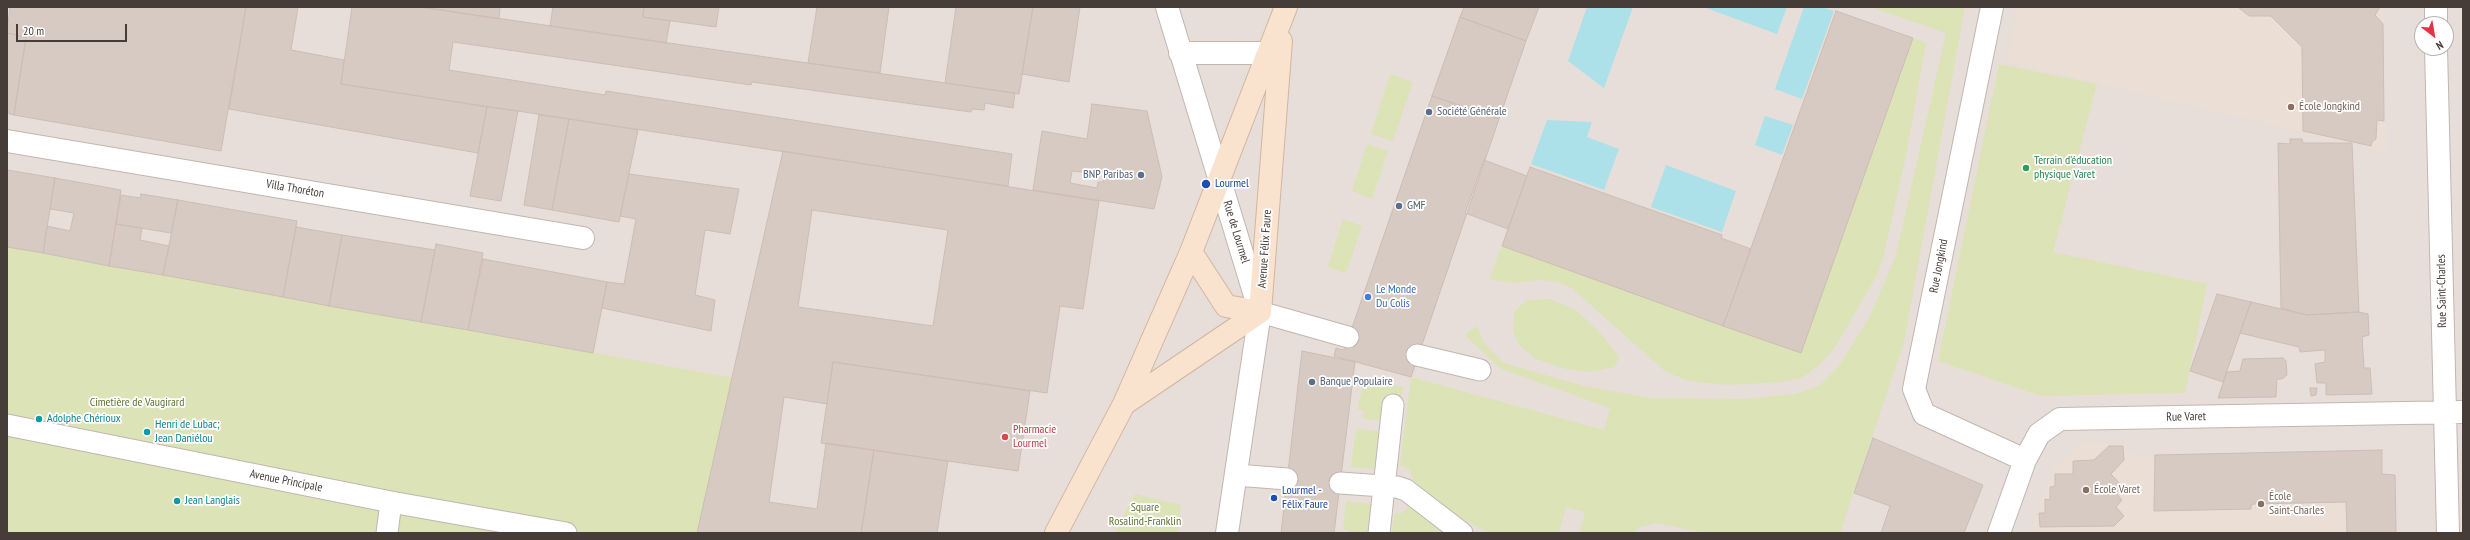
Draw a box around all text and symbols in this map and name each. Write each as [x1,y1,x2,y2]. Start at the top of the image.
scale bar [18,16,129,42]
north arrow [2414,16,2454,56]
text: 20 m [23,23,44,38]
text: N [2434,38,2446,53]
place label: École Jongkind [2299,100,2360,114]
marker: École Jongkind [2286,102,2296,112]
place label: Société Générale [1437,105,1507,119]
marker: Société Générale [1424,107,1434,117]
place label: Terrain d'éducation physique Varet [2034,154,2112,182]
marker: Terrain d'éducation physique Varet [2021,163,2031,173]
place label: BNP Paribas [1083,168,1133,182]
marker: BNP Paribas [1136,170,1146,180]
street label: Villa Thoréton [265,177,325,201]
place label: Lourmel [1215,177,1249,191]
marker: Lourmel [1200,178,1212,190]
street label: Rue de Lourmel [1220,199,1252,265]
place label: GMF [1407,199,1426,213]
marker: GMF [1394,201,1404,211]
street label: Avenue Félix Faure [1255,209,1275,289]
street label: Rue Jongkind [1927,238,1951,294]
street label: Rue Saint-Charles [2434,254,2450,328]
place label: Le Monde Du Colis [1376,283,1416,311]
marker: Le Monde Du Colis [1363,292,1373,302]
place label: Banque Populaire [1320,375,1393,389]
marker: Banque Populaire [1307,377,1317,387]
park label: Cimetière de Vaugirard [90,396,184,410]
street label: Rue Varet [2166,409,2206,425]
place label: Adolphe Chérioux [47,412,121,426]
marker: Adolphe Chérioux [34,414,44,424]
place label: Henri de Lubac; Jean Daniélou [155,418,220,446]
place label: Pharmacie Lourmel [1013,423,1056,451]
marker: Henri de Lubac; Jean Daniélou [142,427,152,437]
marker: Pharmacie Lourmel [1000,432,1010,442]
street label: Avenue Principale [248,467,324,495]
place label: École Varet [2094,483,2140,497]
place label: Lourmel - Félix Faure [1282,484,1328,512]
marker: École Varet [2081,485,2091,495]
place label: École Saint-Charles [2269,490,2324,518]
marker: Lourmel - Félix Faure [1269,493,1279,503]
place label: Jean Langlais [185,494,240,508]
marker: Jean Langlais [172,496,182,506]
marker: École Saint-Charles [2256,499,2266,509]
park label: Square Rosalind-Franklin [1109,501,1181,529]

